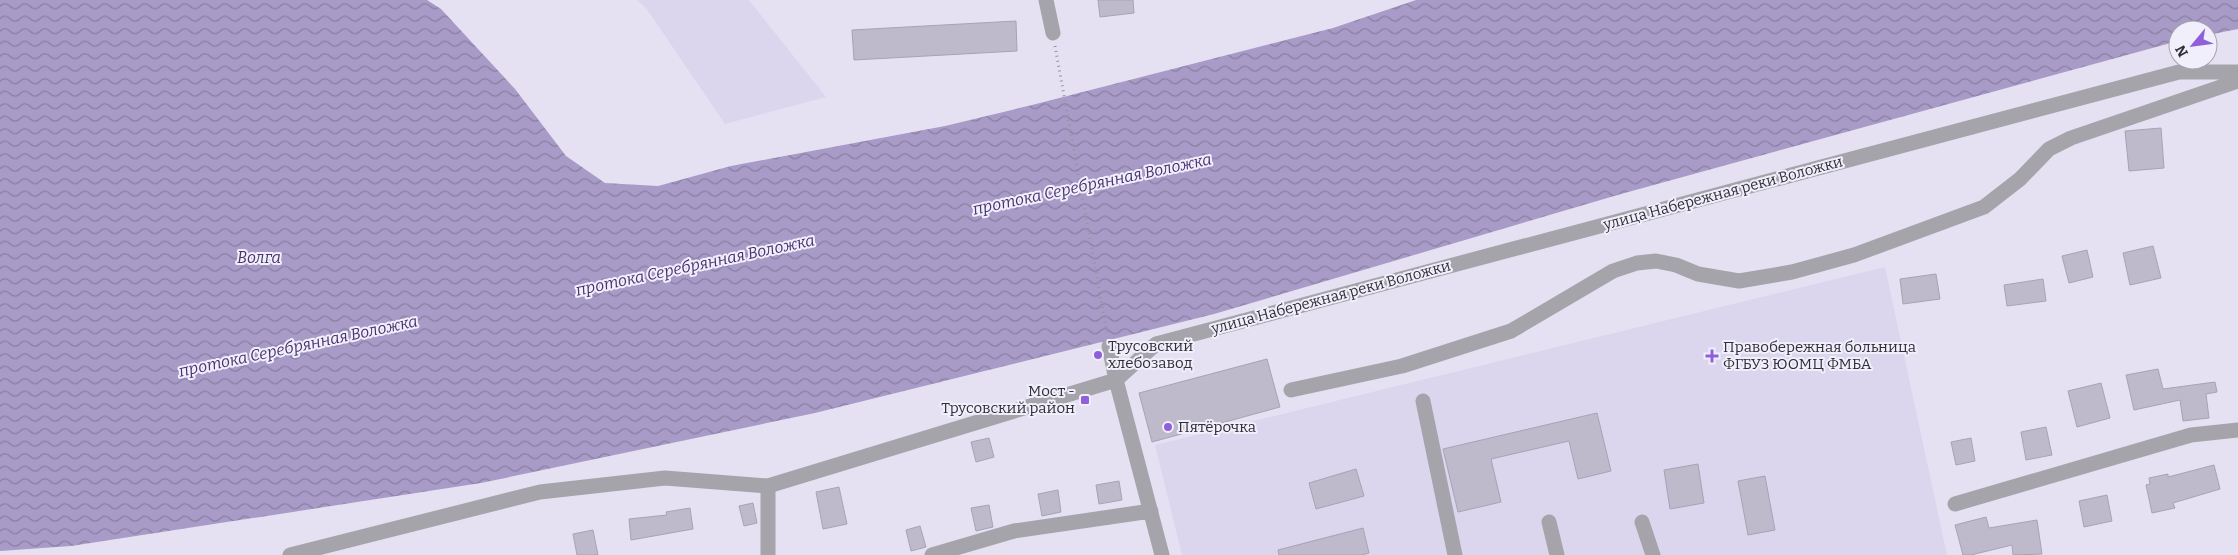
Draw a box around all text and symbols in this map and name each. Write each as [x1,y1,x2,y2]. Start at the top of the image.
north arrow [2168,20,2218,70]
text: N [2172,42,2192,60]
water label: протока Серебрянная Воложка [970,149,1213,219]
street label: улица Набережная реки Воложки [1600,152,1845,234]
water label: протока Серебрянная Воложка [573,230,816,300]
water label: Волга [237,248,281,267]
street label: улица Набережная реки Воложки [1208,256,1453,338]
water label: протока Серебрянная Воложка [176,311,419,381]
place label: Трусовский хлебозавод [1108,337,1193,372]
place label: Правобережная больница ФГБУЗ ЮОМЦ ФМБА [1723,338,1916,373]
marker: Трусовский хлебозавод [1092,349,1104,361]
marker: Правобережная больница ФГБУЗ ЮОМЦ ФМБА [1705,349,1719,363]
place label: Мост - Трусовский район [941,382,1075,417]
marker: Мост - Трусовский район [1079,394,1091,406]
place label: Пятёрочка [1178,418,1256,436]
marker: Пятёрочка [1162,421,1174,433]

